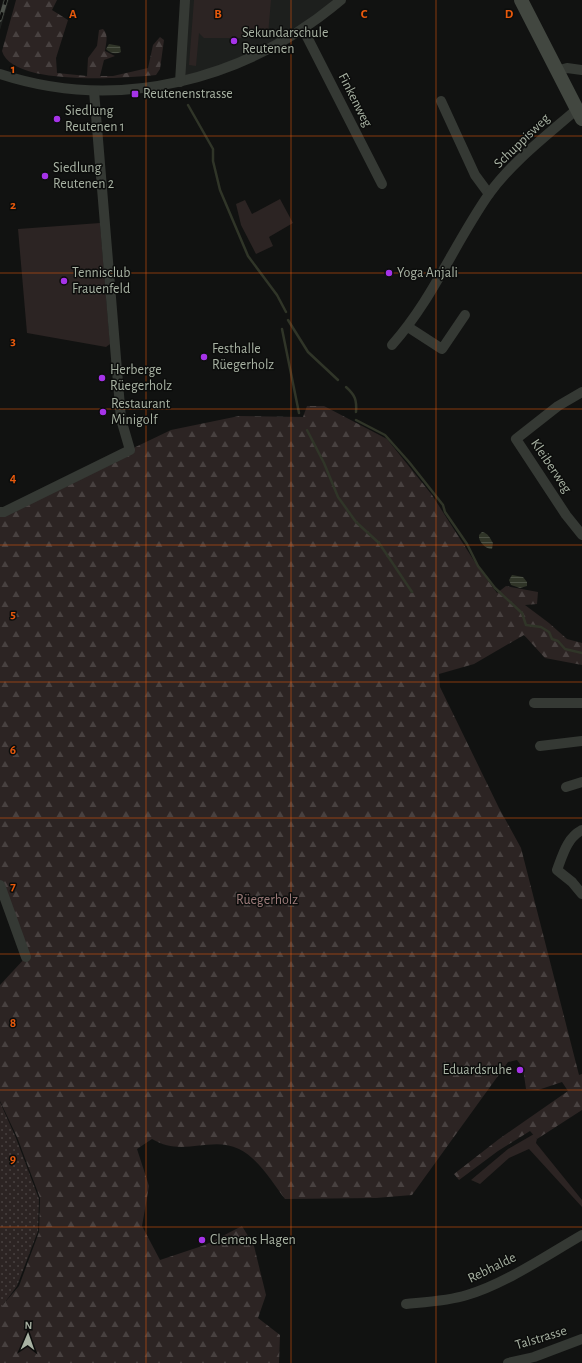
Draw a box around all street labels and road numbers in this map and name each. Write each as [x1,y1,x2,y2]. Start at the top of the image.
street label: Finkenweg [335,71,375,129]
street label: Schuppisweg [491,111,553,171]
street label: Kleiberweg [528,437,574,496]
street label: Rebhalde [466,1250,518,1286]
street label: Talstrasse [514,1324,568,1352]

